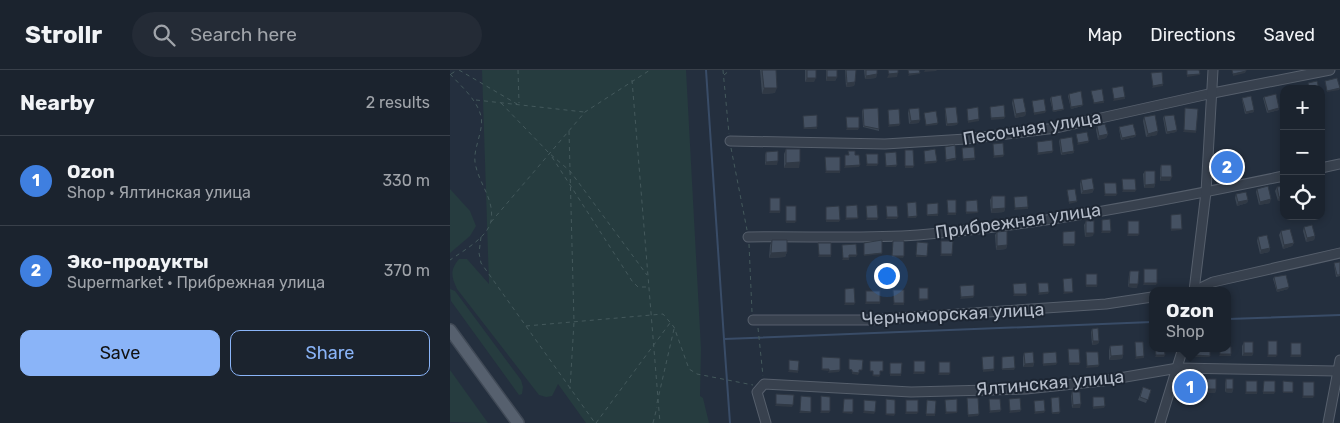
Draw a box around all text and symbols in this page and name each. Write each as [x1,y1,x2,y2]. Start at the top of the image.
search box [132,12,482,57]
text: Strollr [25,21,102,49]
icon: search [150,21,178,49]
text: Search here [190,23,297,46]
text: Map [1087,24,1122,46]
text: Directions [1150,24,1236,46]
text: Saved [1264,24,1315,46]
map controls [1280,85,1325,220]
button: + [1280,85,1325,130]
text: Nearby [20,90,95,115]
text: 2 results [366,93,430,112]
street label: Песочная улица [961,106,1103,150]
button: − [1280,130,1325,175]
pin: 2 [1211,148,1243,186]
text: Ozon [67,160,115,183]
text: 1 [32,171,40,190]
text: 330 m [382,171,430,190]
button: locate [1280,175,1325,220]
text: Shop · Ялтинская улица [67,183,251,202]
street label: Прибрежная улица [934,198,1102,244]
text: Эко-продукты [67,250,209,273]
text: 2 [31,261,41,280]
text: 370 m [384,261,430,280]
your location [874,263,900,289]
text: Supermarket · Прибрежная улица [67,273,325,292]
popup [1149,287,1231,352]
street label: Черноморская улица [861,298,1045,330]
text: Ozon [1166,299,1214,322]
text: Shop [1166,322,1205,341]
button: Save [20,330,220,376]
button: Share [230,330,430,376]
street label: Ялтинская улица [975,366,1125,400]
pin: 1 [1174,368,1206,406]

